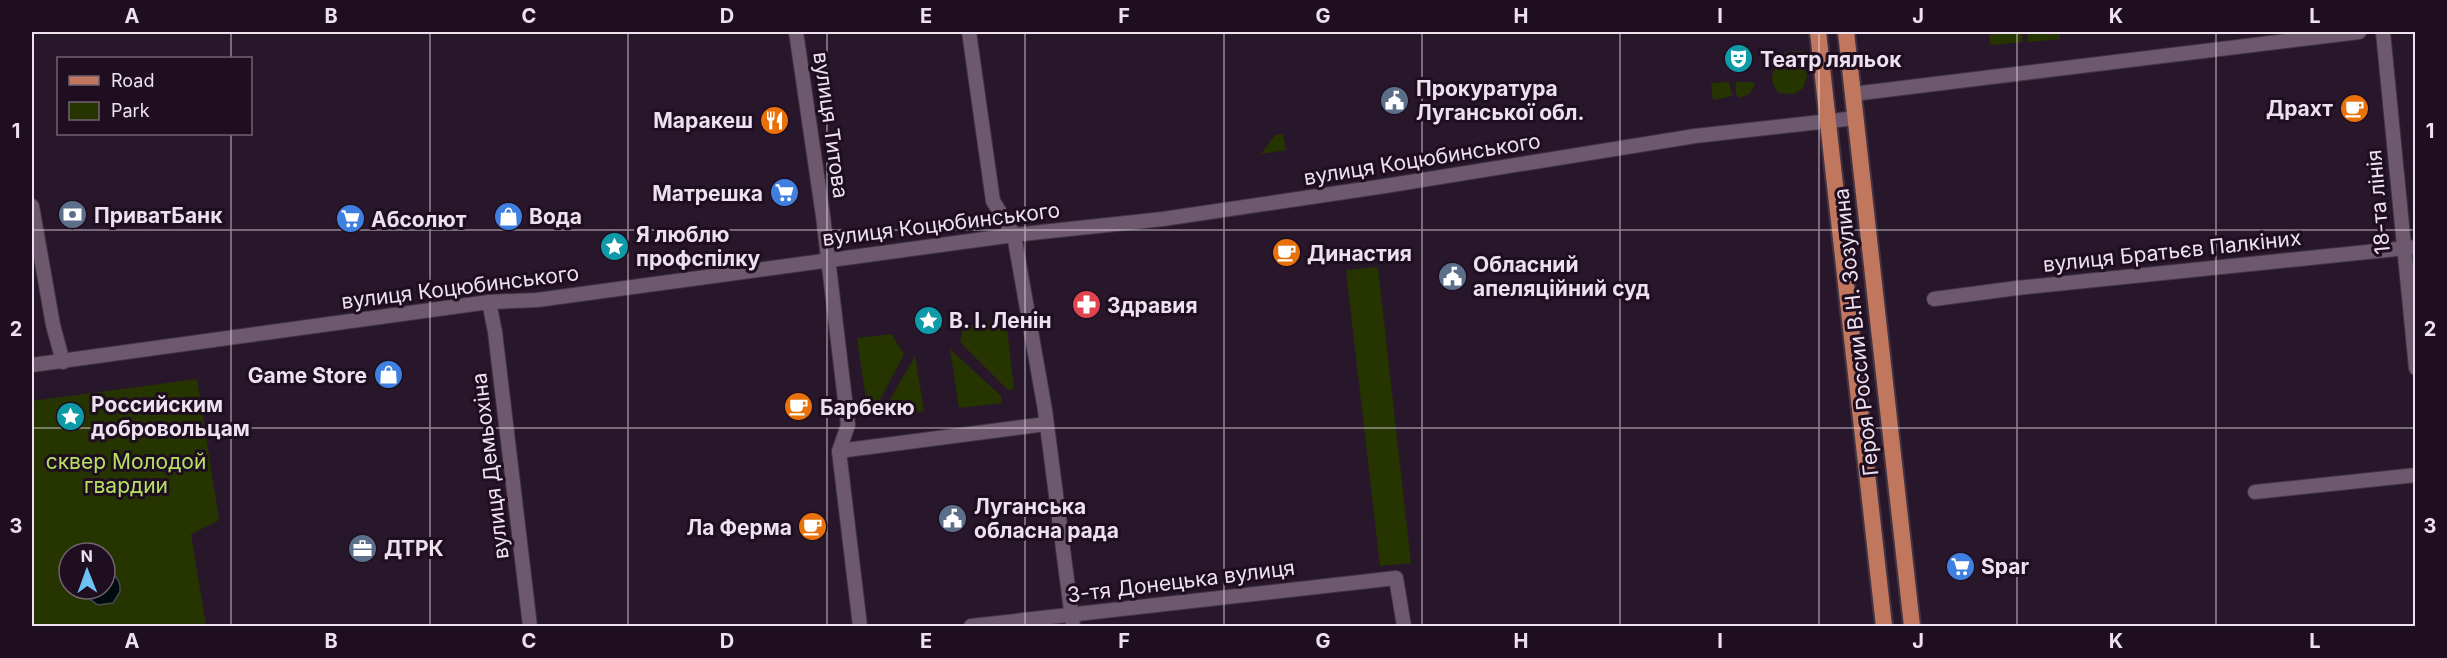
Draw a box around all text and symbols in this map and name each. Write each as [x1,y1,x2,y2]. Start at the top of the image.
text: A [125,4,140,28]
text: B [324,4,338,28]
text: C [522,4,536,28]
text: D [720,4,734,28]
text: E [920,4,932,28]
text: F [1118,4,1130,28]
text: G [1315,4,1331,28]
text: H [1514,4,1528,28]
text: I [1717,4,1723,28]
text: J [1912,4,1924,28]
text: K [2109,4,2123,28]
text: L [2309,4,2321,28]
theatre icon: Театр ляльок [1723,43,1755,75]
place label: Театр ляльок [1760,47,1902,72]
street label: вулиця Титова [808,50,854,200]
legend [57,57,252,135]
text: Road [111,70,154,91]
place label: Прокуратура Луганської обл. [1416,76,1585,125]
public building icon: Прокуратура Луганської обл. [1379,84,1411,116]
cafe icon: Драхт [2338,92,2370,124]
place label: Драхт [2266,96,2333,121]
text: Park [111,100,150,121]
restaurant icon: Маракеш [758,104,790,136]
place label: Маракеш [653,108,753,133]
text: 1 [12,119,20,143]
text: 1 [2426,119,2434,143]
street label: вулиця Коцюбинського [1302,128,1542,190]
street label: 18-та лінія [2361,149,2395,255]
supermarket icon: Матрешка [768,177,800,209]
place label: Матрешка [652,181,763,206]
street label: Героя России В.Н. Зозулина [1828,187,1884,477]
street label: вулиця Коцюбинського [821,197,1061,251]
bank icon: ПриватБанк [57,199,89,231]
shop icon: Вода [492,200,524,232]
place label: ПриватБанк [94,203,223,228]
supermarket icon: Абсолют [334,203,366,235]
place label: Вода [529,204,582,229]
place label: Абсолют [371,207,467,232]
place label: Я люблю профспілку [636,222,761,271]
street label: вулиця Братьєв Палкіних [2042,225,2302,277]
place icon: Я люблю профспілку [599,230,631,262]
cafe icon: Династия [1270,237,1302,269]
place label: Династия [1307,241,1412,266]
place label: Обласний апеляційний суд [1473,252,1650,301]
street label: вулиця Коцюбинського [340,260,580,314]
public building icon: Обласний апеляційний суд [1436,260,1468,292]
pharmacy icon: Здравия [1070,289,1102,321]
place label: Здравия [1107,293,1198,318]
place icon: В. І. Ленін [912,304,944,336]
place label: В. І. Ленін [949,308,1052,333]
text: 2 [10,317,22,341]
text: 2 [2424,317,2436,341]
shop icon: Game Store [372,359,404,391]
place label: Game Store [248,363,367,388]
street label: вулиця Демьохіна [466,371,514,561]
cafe icon: Барбекю [783,391,815,423]
place label: Pоссийским добровольцам [91,392,250,441]
place label: Барбекю [820,395,915,420]
place icon: Pоссийским добровольцам [54,400,86,432]
park label: сквер Молодой гвардии [46,449,206,498]
place label: Луганська обласна рада [974,494,1119,543]
public building icon: Луганська обласна рада [937,502,969,534]
cafe icon: Ла Ферма [797,511,829,543]
text: 3 [10,514,22,538]
text: 3 [2424,514,2436,538]
place label: Ла Ферма [687,515,792,540]
office icon: ДТРК [347,532,379,564]
place label: ДТРК [384,536,444,561]
north arrow [57,541,117,601]
text: N [80,546,93,566]
supermarket icon: Spar [1944,550,1976,582]
place label: Spar [1981,554,2029,579]
street label: 3-тя Донецька вулиця [1066,555,1296,607]
text: A [125,629,140,653]
text: B [324,629,338,653]
text: C [522,629,536,653]
text: D [720,629,734,653]
text: E [920,629,932,653]
text: F [1118,629,1130,653]
text: G [1315,629,1331,653]
text: H [1514,629,1528,653]
text: I [1717,629,1723,653]
text: J [1912,629,1924,653]
text: K [2109,629,2123,653]
text: L [2309,629,2321,653]

